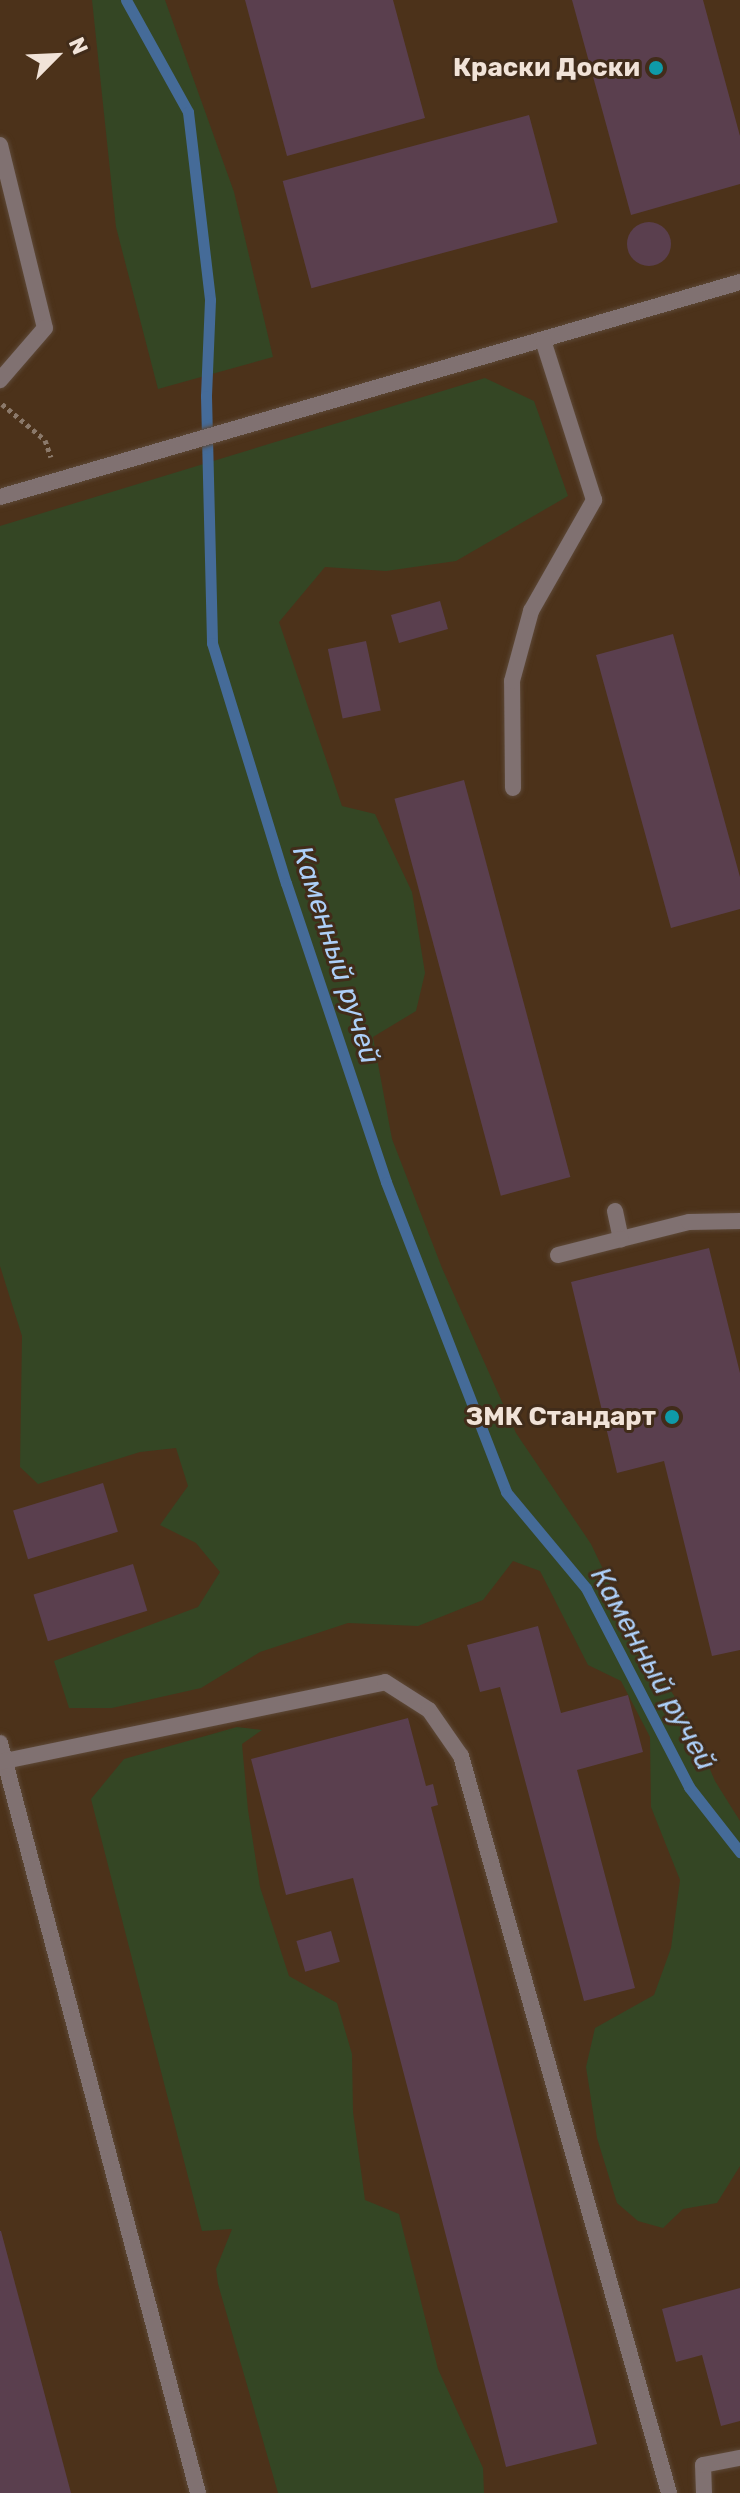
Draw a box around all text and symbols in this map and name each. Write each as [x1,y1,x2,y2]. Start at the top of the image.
north arrow [16,16,96,96]
text: N [63,33,94,59]
place label: Краски Доски [453,52,640,84]
marker: Краски Доски [647,59,665,77]
water label: Каменный ручей [285,842,387,1068]
place label: ЗМК Стандарт [466,1401,656,1433]
marker: ЗМК Стандарт [663,1408,681,1426]
water label: Каменный ручей [583,1562,723,1776]

